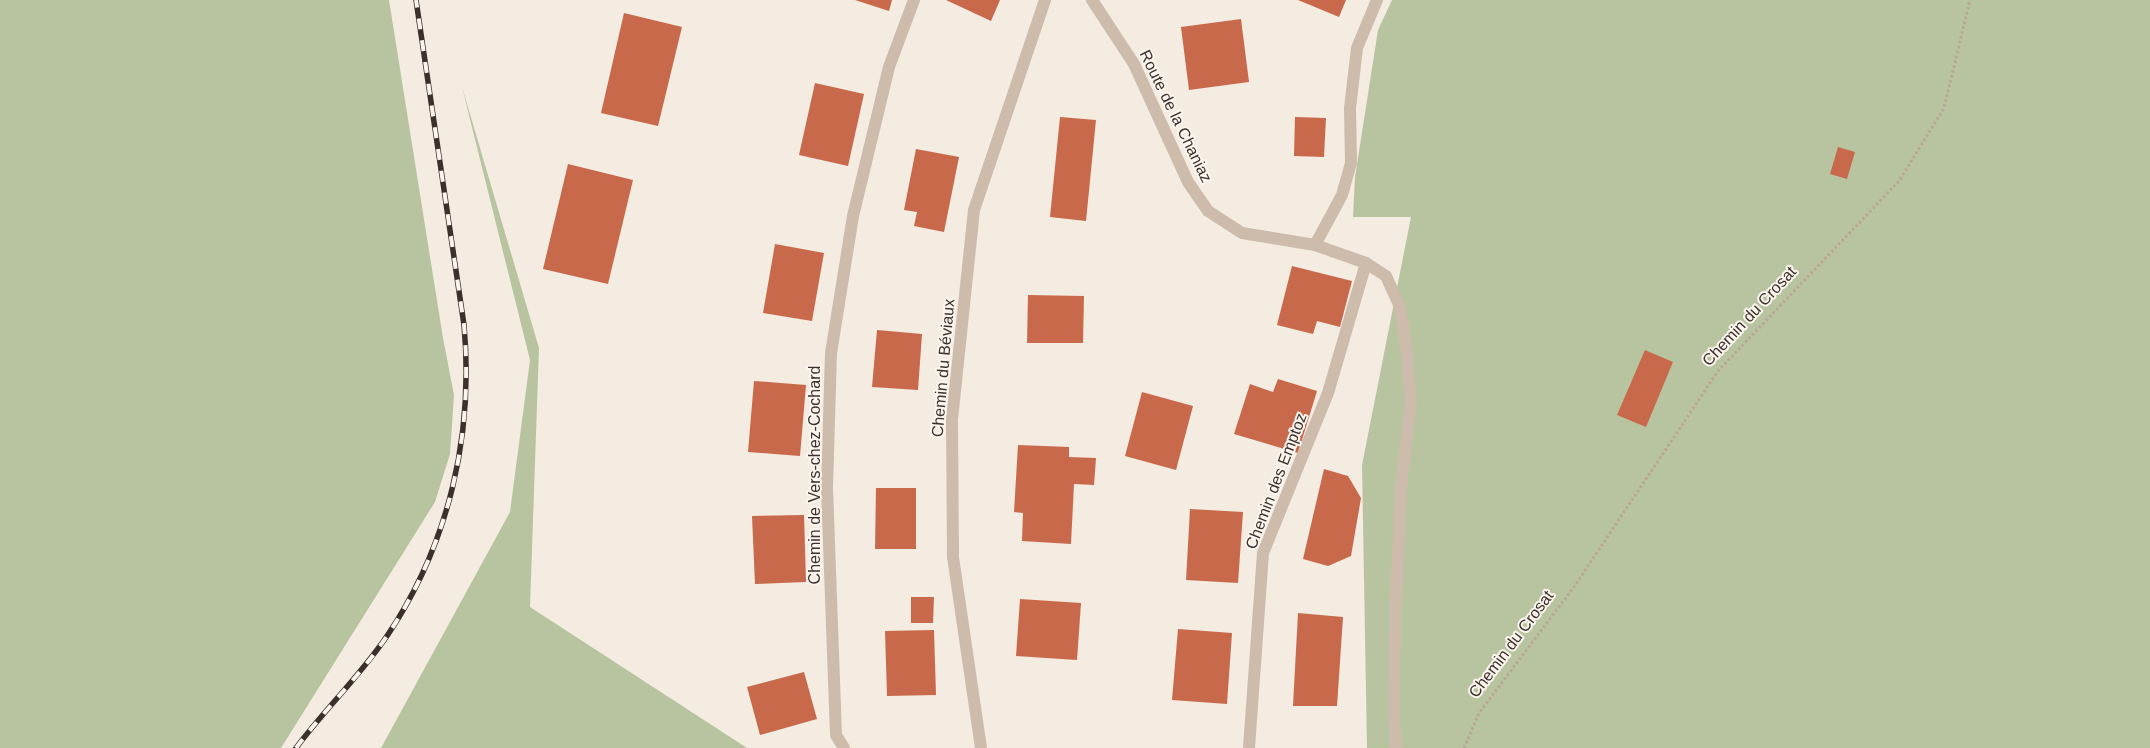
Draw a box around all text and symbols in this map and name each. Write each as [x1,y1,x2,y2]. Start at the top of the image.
street label: Route de la Chaniaz [1137,47,1215,185]
street label: Chemin du Crosat [1699,263,1800,369]
street label: Chemin du Béviaux [928,298,958,438]
street label: Chemin de Vers-chez-Cochard [806,366,823,584]
street label: Chemin des Emptoz [1242,411,1310,551]
street label: Chemin du Crosat [1465,587,1557,701]

